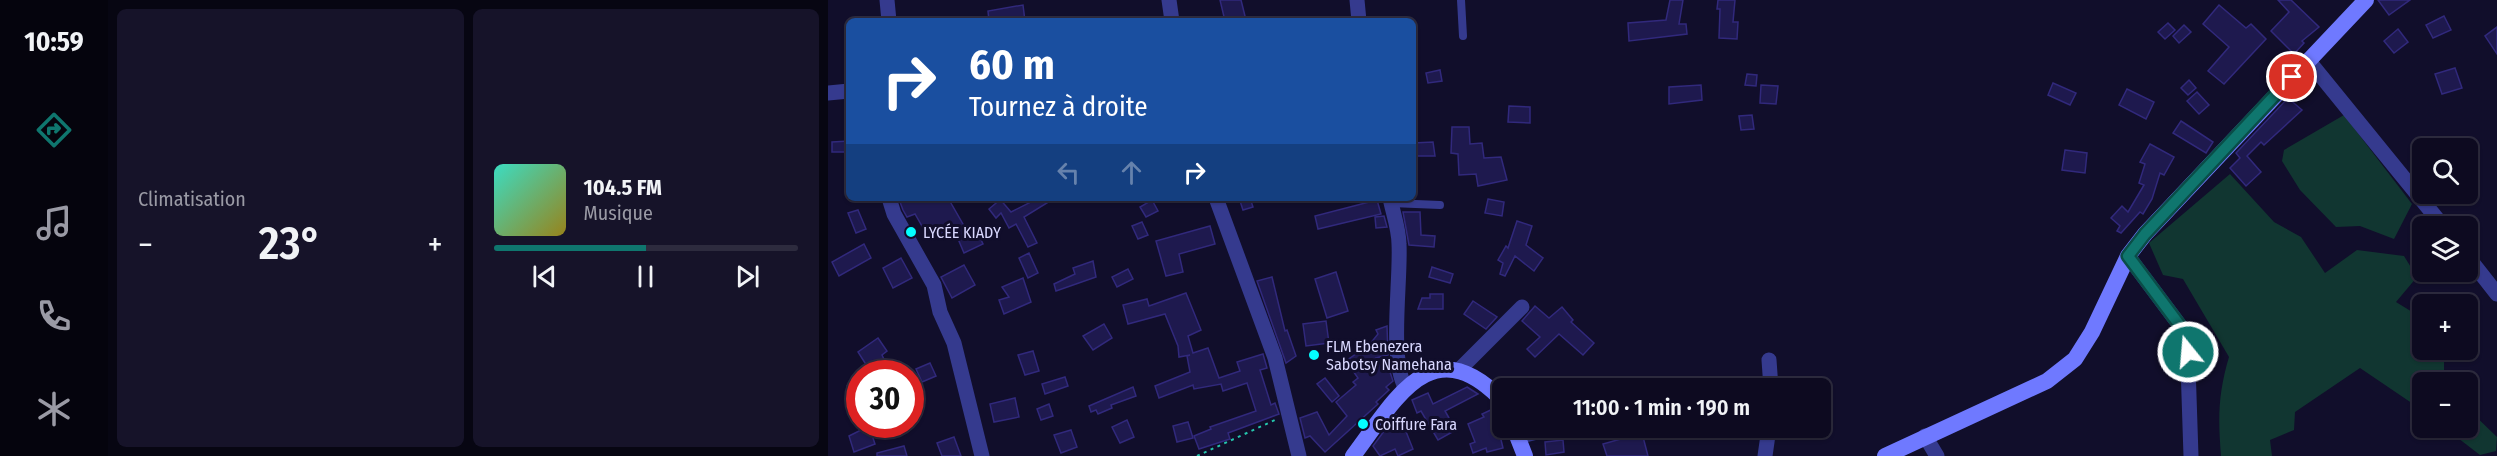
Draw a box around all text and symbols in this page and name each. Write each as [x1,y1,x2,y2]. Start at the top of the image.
text: 10:59 [24,26,84,58]
text: 60 m [969,40,1055,90]
icon: right [870,42,948,120]
pin [2266,51,2317,102]
icon: arrive [2275,60,2308,93]
text: Tournez à droite [969,91,1148,123]
icon: directions [33,109,75,151]
map controls [2412,138,2478,438]
button: search [2412,138,2478,204]
icon: left [1052,156,1085,189]
icon: ahead [1115,156,1148,189]
icon: right [1178,156,1211,189]
text: 104.5 FM [584,174,662,201]
text: Climatisation [138,187,246,211]
text: Musique [584,201,653,225]
icon: music [33,202,75,244]
button: layers [2412,216,2478,282]
text: 23° [259,217,322,271]
place label: LYCÉE KIADY [923,223,1001,242]
text: − [138,225,153,265]
text: + [427,225,442,265]
marker: LYCÉE KIADY [904,225,918,239]
icon: previous [528,260,561,293]
icon: pause [629,260,662,293]
icon: next [731,260,764,293]
button: + [2412,294,2478,360]
icon: phone [33,295,75,337]
position arrow [2156,320,2220,384]
place label: FLM Ebenezera Sabotsy Namehana [1326,337,1452,374]
marker: FLM Ebenezera Sabotsy Namehana [1307,348,1321,362]
speed limit sign: 30 [846,360,924,438]
button: − [2412,372,2478,438]
icon: climate [33,388,75,430]
text: 11:00 · 1 min · 190 m [1573,394,1750,421]
place label: Coiffure Fara [1375,415,1457,434]
marker: Coiffure Fara [1356,417,1370,431]

